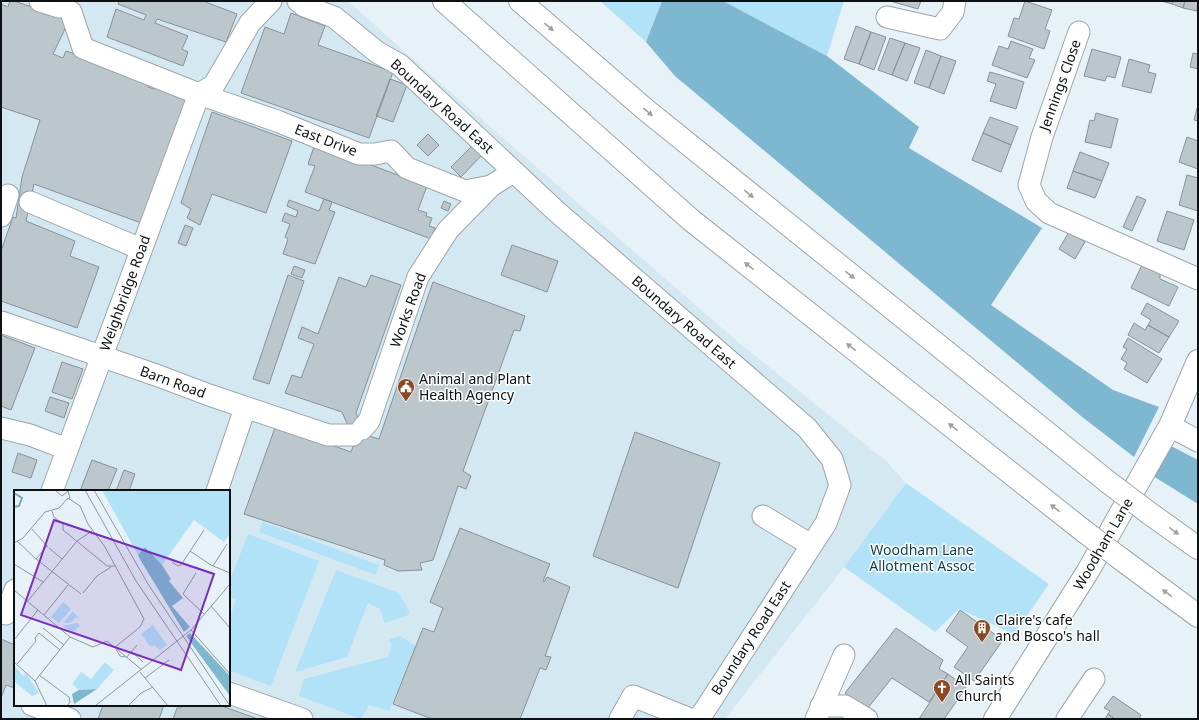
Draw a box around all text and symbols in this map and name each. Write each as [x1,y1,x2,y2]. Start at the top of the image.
one-way arrow [544,22,555,31]
street label: Jennings Close [1034,36,1085,135]
street label: Boundary Road East [387,54,498,157]
one-way arrow [642,107,653,116]
street label: East Drive [292,119,360,160]
one-way arrow [743,189,754,198]
street label: Weighbridge Road [95,232,154,353]
one-way arrow [744,262,755,270]
street label: Works Road [385,270,430,350]
street label: Boundary Road East [628,271,741,372]
one-way arrow [844,271,855,280]
one-way arrow [846,342,857,351]
street label: Barn Road [138,361,209,402]
place label: Animal and Plant Health Agency [419,369,531,404]
public building icon: Animal and Plant Health Agency [396,377,416,402]
one-way arrow [947,423,958,432]
inset map [14,490,230,706]
street label: Woodham Lane [1069,494,1137,593]
one-way arrow [1049,504,1060,513]
one-way arrow [1168,527,1179,535]
park label: Woodham Lane Allotment Assoc [869,540,975,575]
street label: Boundary Road East [707,577,795,699]
one-way arrow [1161,589,1172,597]
place label: Claire's cafe and Bosco's hall [995,610,1100,645]
building icon: Claire's cafe and Bosco's hall [972,618,992,643]
place label: All Saints Church [955,670,1015,705]
church icon: All Saints Church [932,678,952,703]

